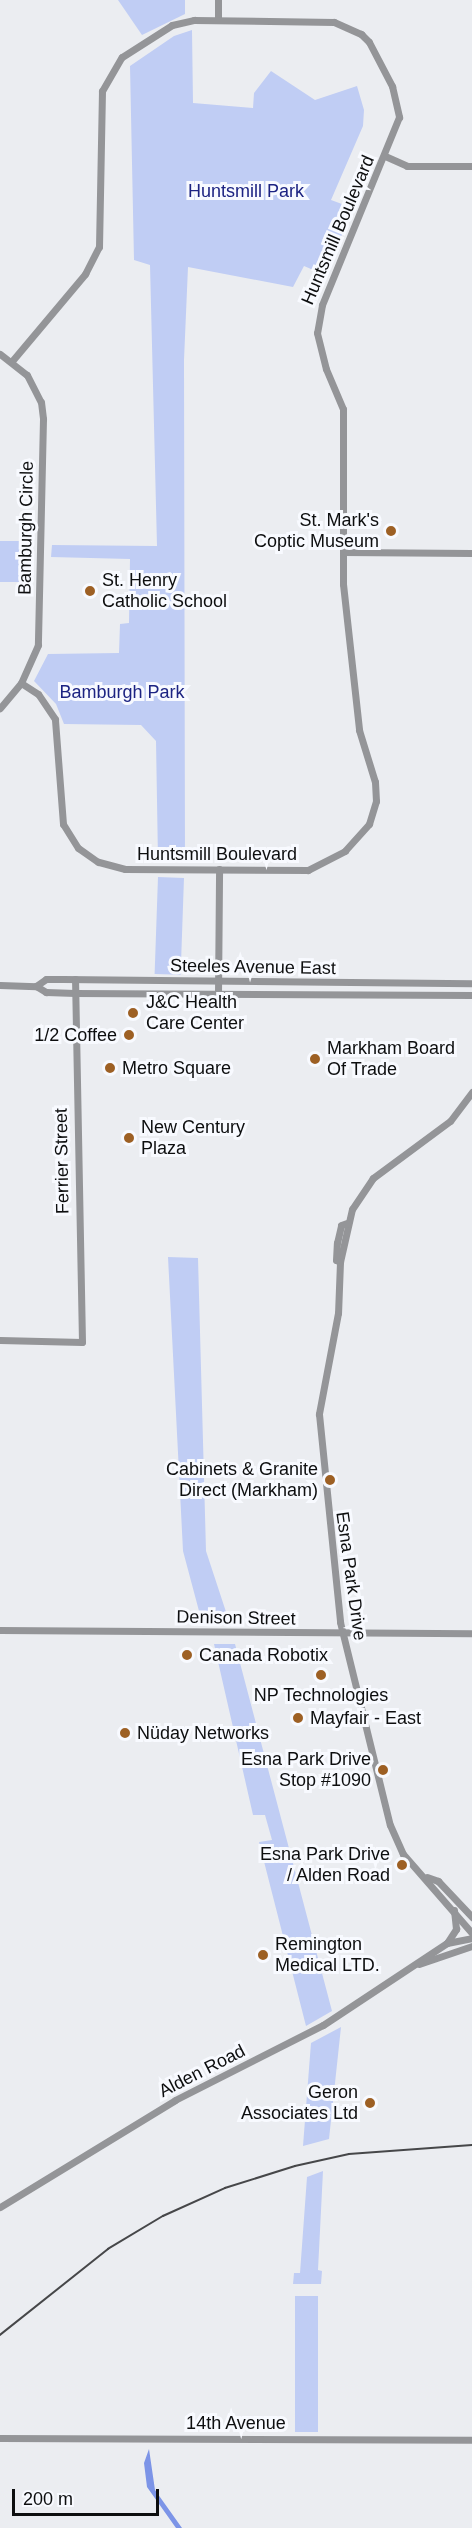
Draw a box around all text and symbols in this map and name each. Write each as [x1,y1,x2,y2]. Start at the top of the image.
street label: Huntsmill Boulevard [297,152,379,308]
park label: Huntsmill Park [188,180,304,202]
street label: Bamburgh Circle [14,461,38,595]
place label: St. Mark's Coptic Museum [254,510,379,552]
marker: St. Mark's Coptic Museum [384,524,398,538]
place label: St. Henry Catholic School [102,570,227,612]
marker: St. Henry Catholic School [83,584,97,598]
park label: Bamburgh Park [59,681,185,703]
street label: Huntsmill Boulevard [137,843,297,865]
street label: Steeles Avenue East [169,955,337,979]
place label: J&C Health Care Center [146,992,244,1034]
marker: J&C Health Care Center [124,1004,142,1022]
place label: 1/2 Coffee [34,1024,117,1046]
marker: 1/2 Coffee [122,1028,136,1042]
place label: Markham Board Of Trade [327,1038,455,1080]
marker: Markham Board Of Trade [308,1052,322,1066]
place label: Metro Square [122,1057,231,1079]
marker: Metro Square [103,1061,117,1075]
street label: Ferrier Street [50,1108,74,1214]
place label: New Century Plaza [141,1117,245,1160]
marker: New Century Plaza [122,1131,136,1145]
place label: Cabinets & Granite Direct (Markham) [166,1459,318,1502]
marker: Cabinets & Granite Direct (Markham) [323,1473,337,1487]
street label: Esna Park Drive [331,1510,371,1642]
street label: Denison Street [176,1606,296,1630]
place label: Canada Robotix [199,1644,328,1666]
marker: Canada Robotix [180,1648,194,1662]
marker: NP Technologies [314,1668,328,1682]
place label: NP Technologies [253,1684,389,1706]
place label: Mayfair - East [310,1707,421,1729]
marker: Mayfair - East [291,1711,305,1725]
place label: Nüday Networks [137,1722,269,1744]
marker: Nüday Networks [118,1726,132,1740]
place label: Esna Park Drive Stop #1090 [241,1749,371,1792]
marker: Esna Park Drive Stop #1090 [376,1763,390,1777]
place label: Esna Park Drive / Alden Road [260,1844,390,1886]
marker: Esna Park Drive / Alden Road [395,1858,409,1872]
place label: Remington Medical LTD. [275,1934,380,1976]
marker: Remington Medical LTD. [256,1948,270,1962]
street label: Alden Road [155,2040,249,2102]
place label: Geron Associates Ltd [241,2082,358,2124]
marker: Geron Associates Ltd [363,2096,377,2110]
street label: 14th Avenue [186,2412,286,2434]
scale bar [15,2477,162,2515]
text: 200 m [23,2489,73,2509]

